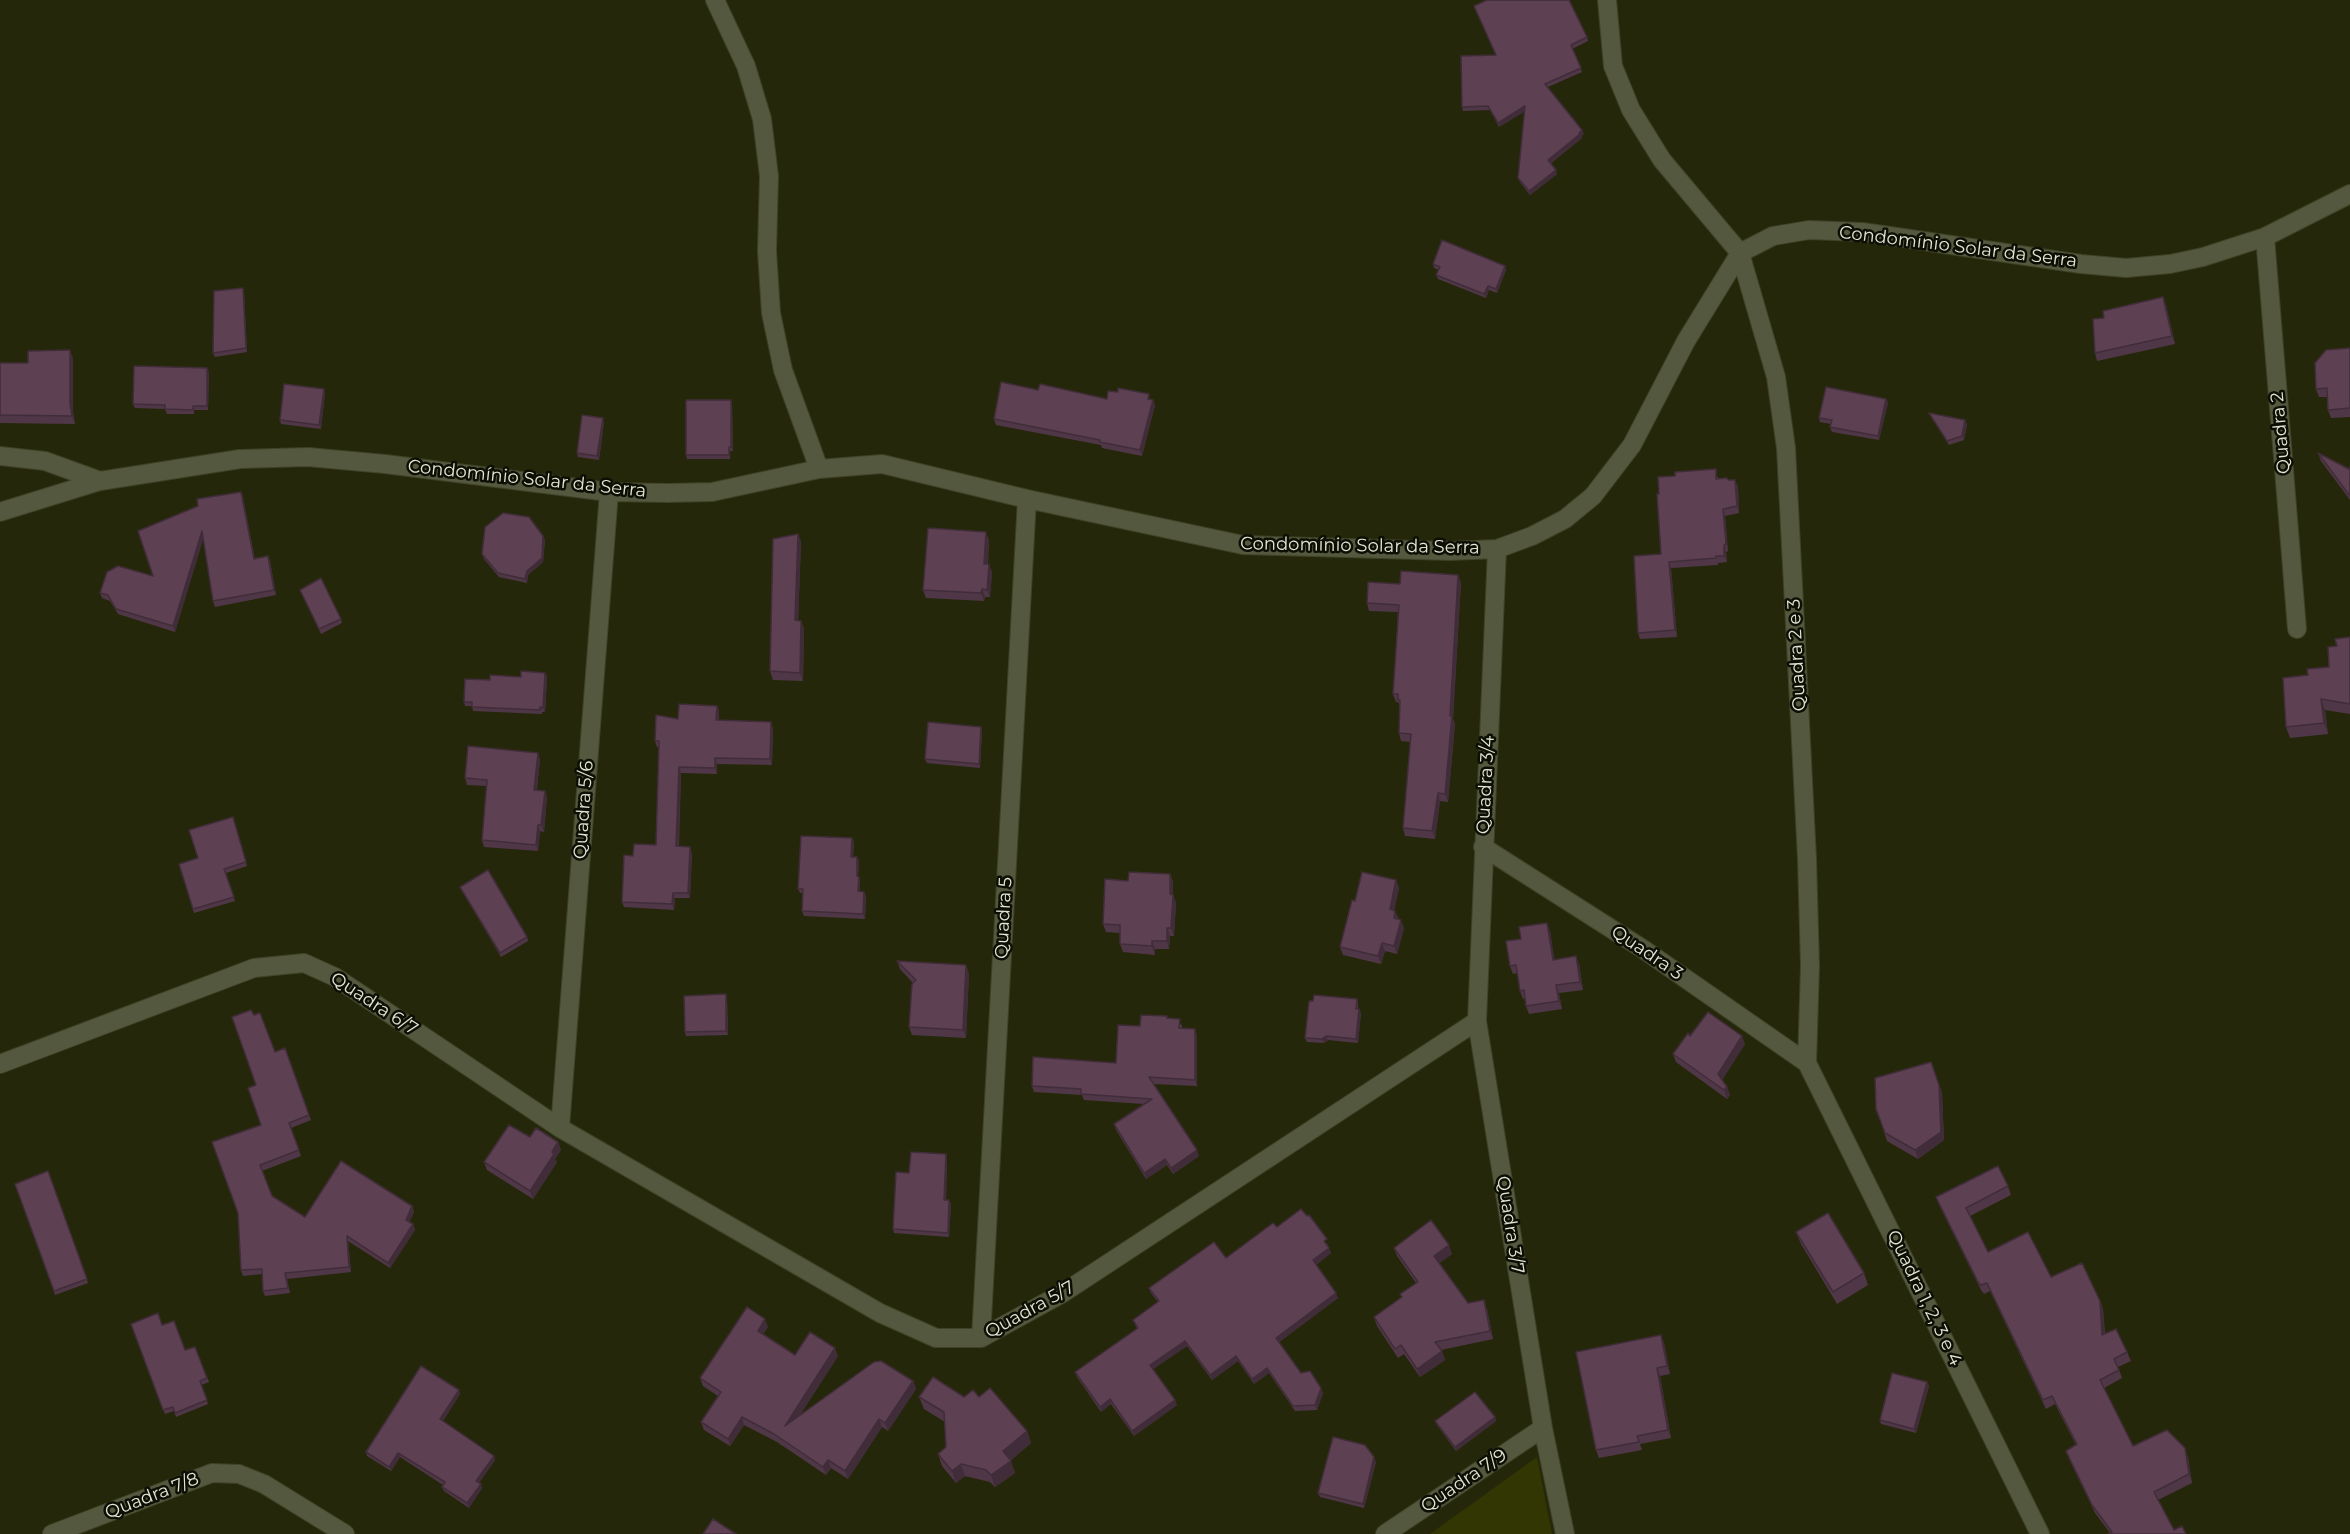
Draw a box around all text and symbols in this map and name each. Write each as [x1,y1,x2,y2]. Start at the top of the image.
street label: Condomínio Solar da Serra [1838,222,2078,272]
street label: Quadra 2 [2267,391,2295,475]
street label: Condomínio Solar da Serra [407,456,647,502]
street label: Condomínio Solar da Serra [1240,533,1480,559]
street label: Quadra 2 e 3 [1783,598,1811,712]
street label: Quadra 3/4 [1473,735,1499,835]
street label: Quadra 5/6 [570,760,598,860]
street label: Quadra 5 [991,876,1017,960]
street label: Quadra 3 [1607,921,1687,985]
street label: Quadra 6/7 [326,968,422,1040]
street label: Quadra 3/7 [1492,1174,1528,1276]
street label: Quadra 1, 2, 3 e 4 [1882,1227,1966,1369]
street label: Quadra 5/7 [982,1277,1078,1343]
street label: Quadra 7/9 [1417,1444,1511,1518]
street label: Quadra 7/8 [102,1468,202,1524]

